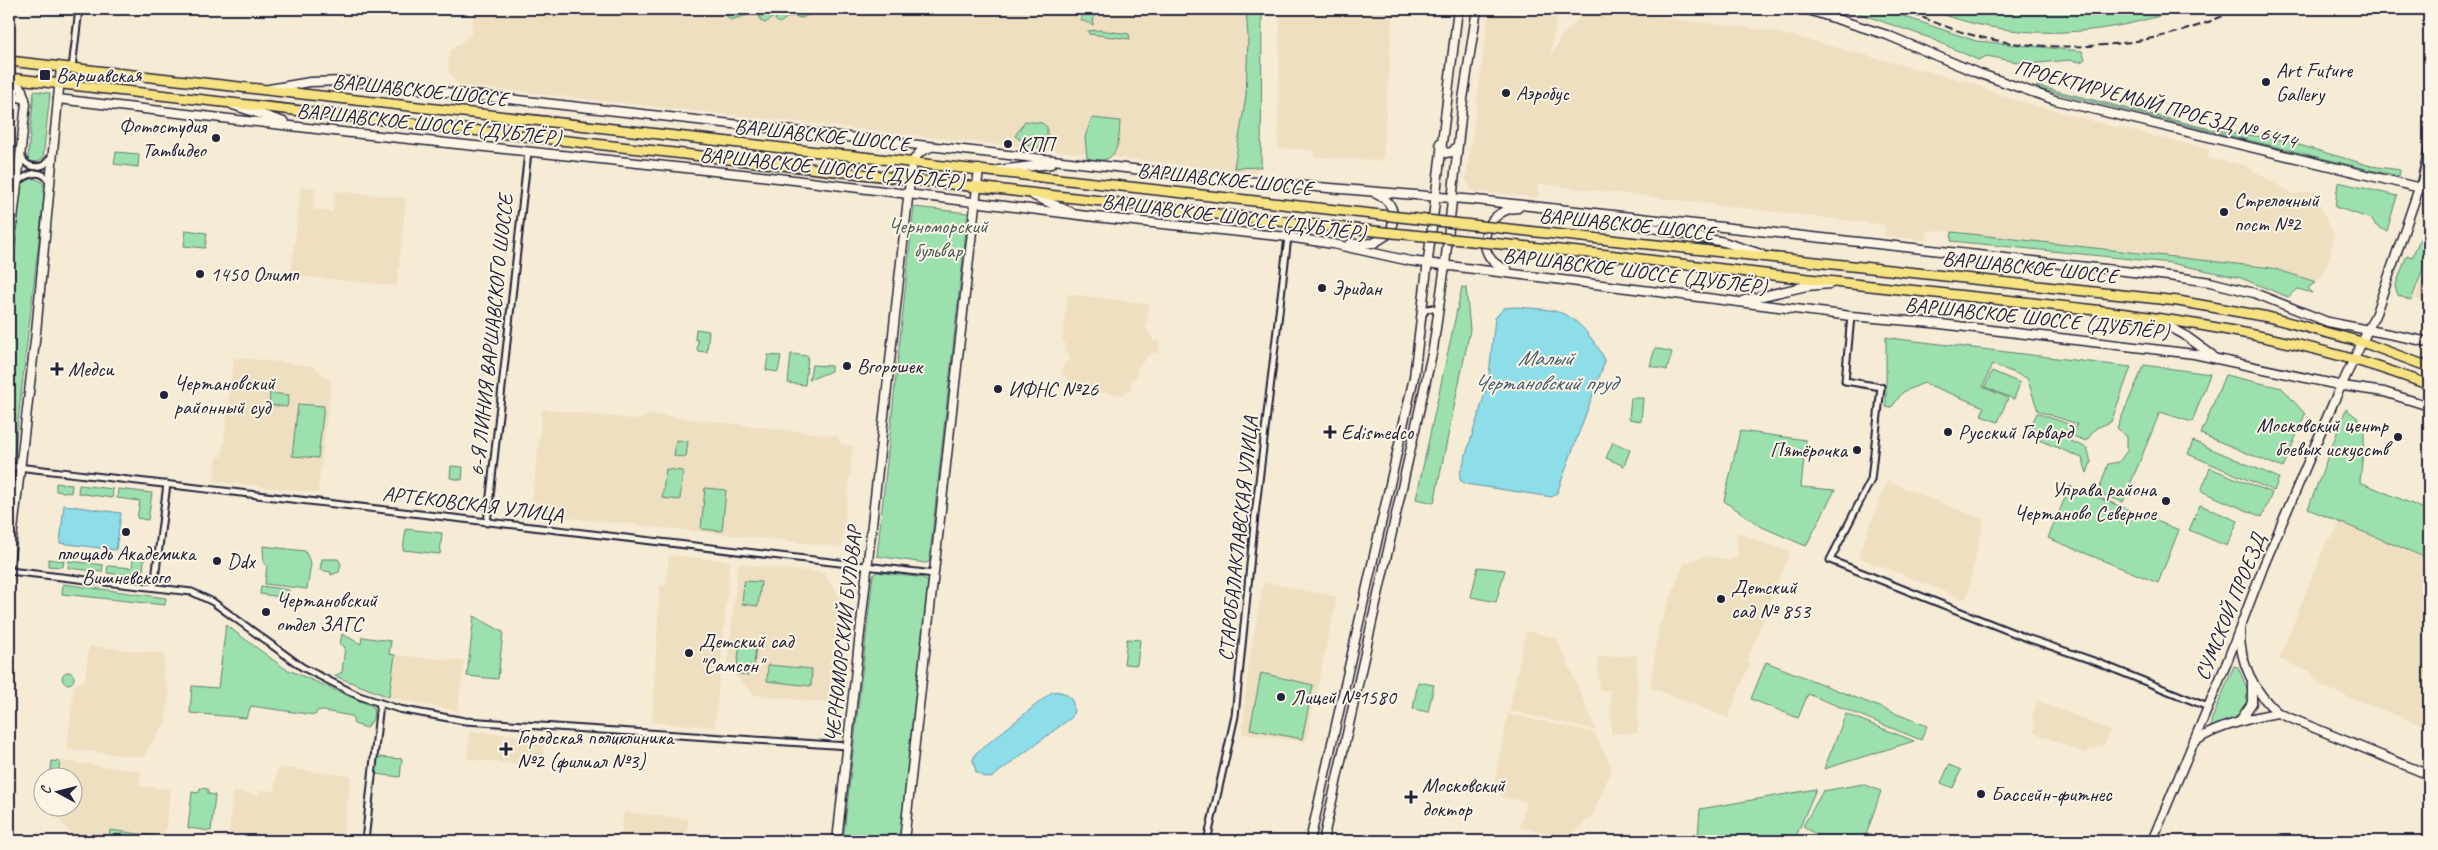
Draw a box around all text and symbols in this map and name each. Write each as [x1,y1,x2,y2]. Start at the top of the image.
street label: ПРОЕКТИРУЕМЫЙ ПРОЕЗД № 6414 [2012,54,2303,155]
place label: Art Future Gallery [2276,57,2353,107]
place label: Варшавская [56,62,143,88]
marker: Варшавская [38,68,52,82]
street label: ВАРШАВСКОЕ ШОССЕ [331,68,511,112]
marker: Art Future Gallery [2260,76,2272,88]
place label: Аэробус [1516,80,1570,106]
marker: Аэробус [1500,87,1512,99]
street label: ВАРШАВСКОЕ ШОССЕ (ДУБЛЁР) [296,97,563,151]
place label: Фотостудия Татвидео [119,113,208,163]
street label: ВАРШАВСКОЕ ШОССЕ [733,113,913,157]
place label: КПП [1018,131,1058,157]
marker: Фотостудия Татвидео [210,132,222,144]
marker: КПП [1002,138,1014,150]
street label: ВАРШАВСКОЕ ШОССЕ (ДУБЛЁР) [699,141,966,195]
street label: ВАРШАВСКОЕ ШОССЕ [1136,157,1316,201]
place label: Стрелочный пост №2 [2234,187,2320,237]
street label: ВАРШАВСКОЕ ШОССЕ (ДУБЛЁР) [1101,188,1368,246]
street label: 6-Я ЛИНИЯ ВАРШАВСКОГО ШОССЕ [463,190,519,477]
street label: ВАРШАВСКОЕ ШОССЕ [1538,202,1718,246]
marker: Стрелочный пост №2 [2218,206,2230,218]
park label: Черноморский бульвар [888,213,989,263]
street label: ВАРШАВСКОЕ ШОССЕ (ДУБЛЁР) [1502,242,1769,300]
street label: ВАРШАВСКОЕ ШОССЕ [1941,245,2121,289]
place label: 1450 Олимп [210,261,300,287]
marker: 1450 Олимп [194,268,206,280]
place label: Эридан [1332,275,1383,301]
marker: Эридан [1316,282,1328,294]
street label: ВАРШАВСКОЕ ШОССЕ (ДУБЛЁР) [1904,291,2171,345]
water label: Малый Чертановский пруд [1474,344,1621,397]
place label: Вгорошек [857,353,924,379]
place label: Медси [68,356,115,382]
marker: Вгорошек [841,360,853,372]
marker: Медси [50,362,64,376]
place label: Чертановский районный суд [174,370,276,420]
place label: ИФНС №26 [1008,376,1099,402]
marker: ИФНС №26 [992,383,1004,395]
marker: Чертановский районный суд [158,389,170,401]
place label: Московский центр боевых искусств [2256,412,2393,462]
street label: СТАРОБАЛАКЛАВСКАЯ УЛИЦА [1212,414,1264,663]
place label: Edismedco [1341,419,1415,445]
place label: Русский Гарвард [1958,419,2075,445]
marker: Edismedco [1323,425,1337,439]
marker: Русский Гарвард [1942,426,1954,438]
marker: Московский центр боевых искусств [2392,431,2404,443]
place label: Пятёрочка [1770,437,1849,463]
marker: Пятёрочка [1851,444,1863,456]
place label: Управа района Чертаново Северное [2014,476,2158,526]
street label: АРТЕКОВСКАЯ УЛИЦА [381,480,565,528]
marker: Управа района Чертаново Северное [2160,495,2172,507]
street label: ЧЕРНОМОРСКИЙ БУЛЬВАР [819,522,868,743]
marker: площадь Академика Вишневского [120,526,132,538]
street label: СУМСКОЙ ПРОЕЗД [2189,528,2272,684]
place label: площадь Академика Вишневского [57,540,198,590]
place label: Ddx [227,548,256,574]
marker: Ddx [211,555,223,567]
place label: Детский сад № 853 [1731,574,1812,624]
place label: Чертановский отдел ЗАГС [276,587,378,637]
marker: Детский сад № 853 [1715,593,1727,605]
marker: Чертановский отдел ЗАГС [260,606,272,618]
place label: Детский сад "Самсон" [699,628,796,678]
marker: Детский сад "Самсон" [683,647,695,659]
place label: Лицей №1580 [1291,684,1398,710]
marker: Лицей №1580 [1275,691,1287,703]
place label: Городская поликлиника №2 (филиал №3) [517,724,676,774]
marker: Городская поликлиника №2 (филиал №3) [499,742,513,756]
north arrow [32,768,82,818]
place label: Московский доктор [1422,772,1506,822]
place label: Бассейн-фитнес [1991,781,2113,807]
text: С [37,784,55,795]
marker: Бассейн-фитнес [1975,788,1987,800]
marker: Московский доктор [1404,790,1418,804]

